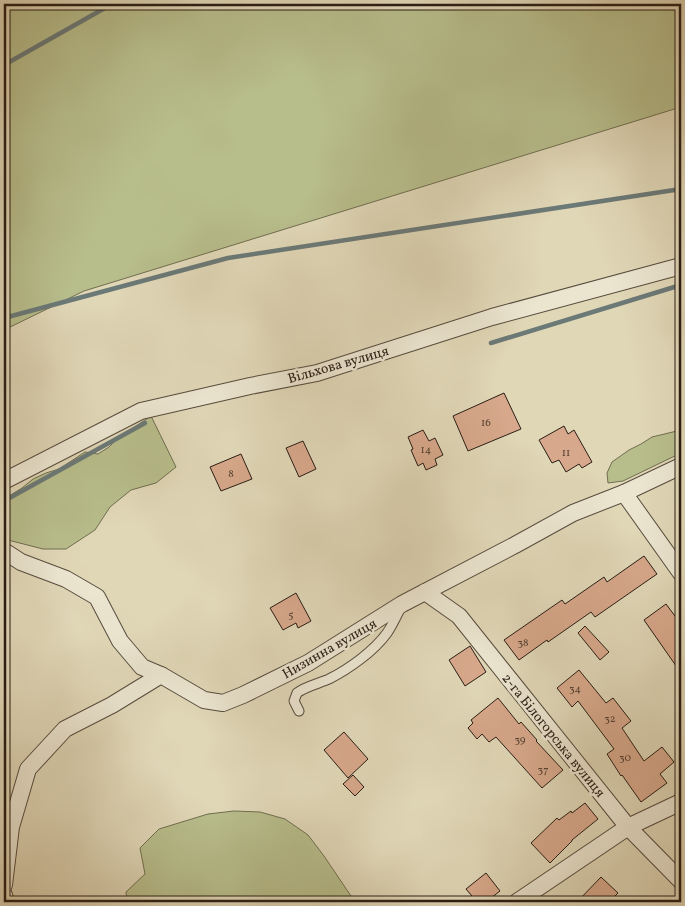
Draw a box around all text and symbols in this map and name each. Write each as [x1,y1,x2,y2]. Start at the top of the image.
street label: Вільхова вулиця [286,342,391,389]
house number: 16 [481,416,491,431]
house number: 14 [421,443,432,458]
house number: 11 [562,446,570,461]
house number: 8 [228,467,234,482]
house number: 5 [288,608,294,623]
street label: Низинна вулиця [279,614,381,684]
house number: 38 [517,636,529,651]
street label: 2-га Білогорська вулиця [497,670,609,802]
house number: 34 [569,682,582,697]
house number: 32 [604,712,616,727]
house number: 39 [514,733,526,748]
house number: 30 [619,751,631,766]
house number: 37 [538,763,548,778]

